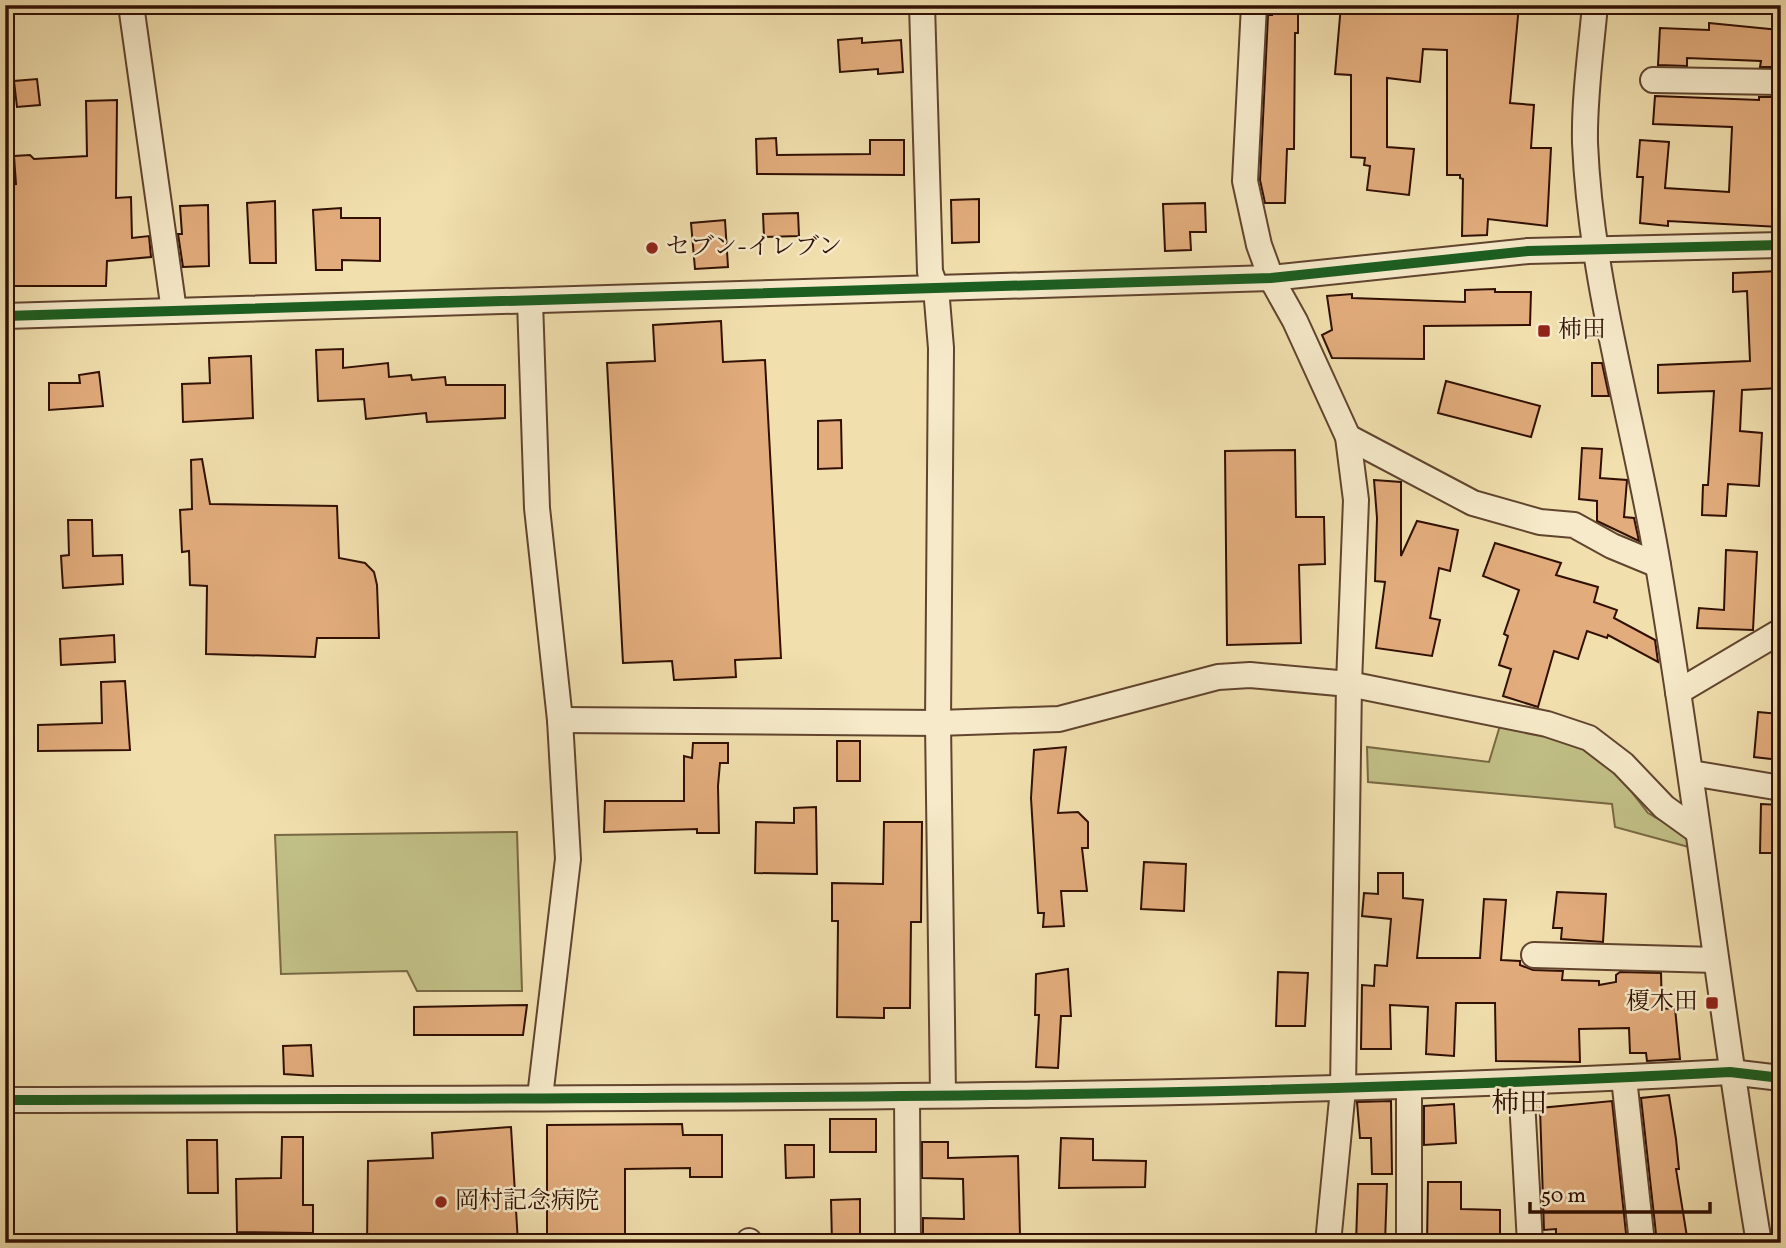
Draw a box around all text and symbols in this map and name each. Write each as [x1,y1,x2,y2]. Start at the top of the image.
place label: セブン-イレブン [666,231,842,265]
marker: セブン-イレブン [644,240,660,256]
place label: 柿田 [1558,314,1606,348]
marker: 柿田 [1536,323,1552,339]
place label: 榎木田 [1626,986,1698,1020]
marker: 榎木田 [1704,995,1720,1011]
district label: 柿田 [1491,1085,1547,1124]
scale bar [1530,1171,1711,1215]
text: 50 m [1541,1182,1586,1211]
place label: 岡村記念病院 [455,1185,599,1219]
marker: 岡村記念病院 [433,1194,449,1210]

